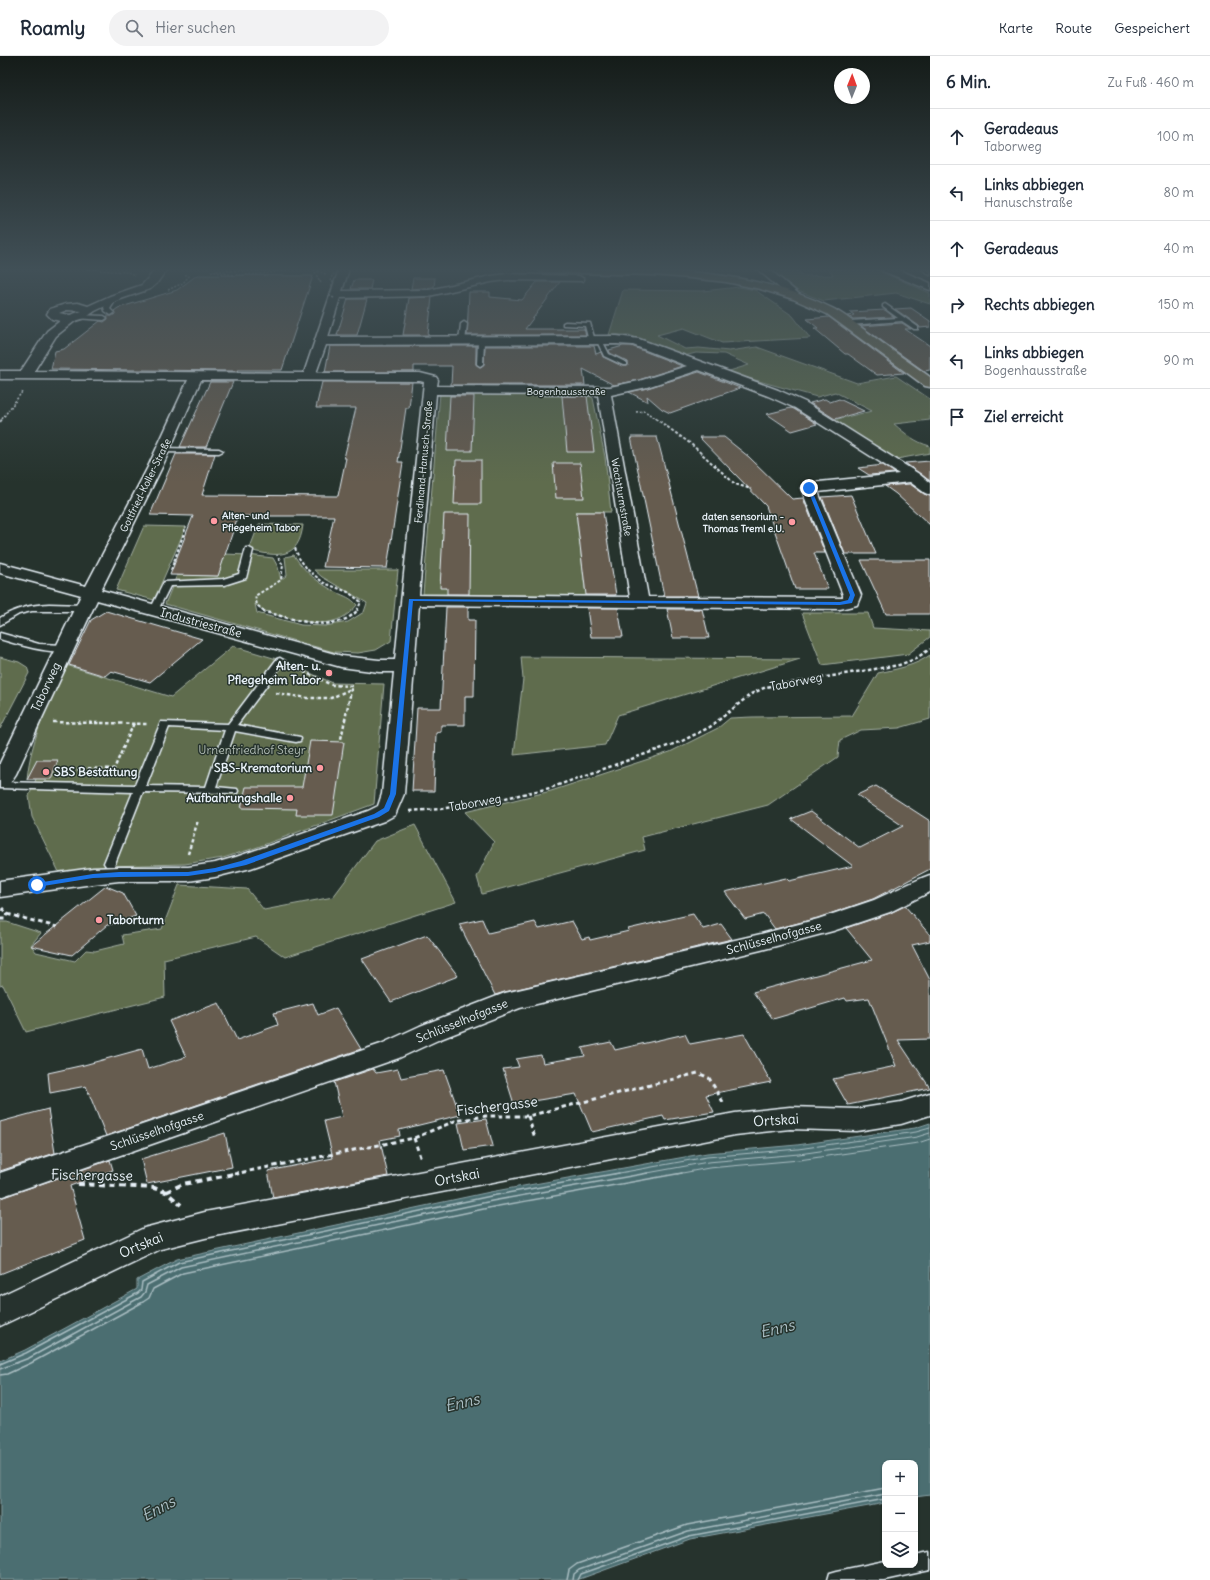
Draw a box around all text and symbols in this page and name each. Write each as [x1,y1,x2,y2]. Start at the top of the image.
search box [109,10,389,46]
text: Roamly [20,16,85,40]
icon: search [123,17,145,39]
text: Hier suchen [155,18,236,37]
text: Karte [999,19,1033,37]
text: Route [1055,19,1092,37]
text: Gespeichert [1114,19,1190,37]
north arrow [834,68,870,104]
text: 6 Min. [946,71,991,93]
text: Zu Fuß · 460 m [1108,74,1194,91]
text: Geradeaus [984,119,1058,138]
icon: ahead [946,126,968,148]
text: 100 m [1157,128,1194,145]
text: Taborweg [984,138,1042,155]
text: Links abbiegen [984,175,1084,194]
icon: left [946,182,968,204]
text: 80 m [1163,184,1194,201]
text: Hanuschstraße [984,194,1073,211]
icon: ahead [946,238,968,260]
text: Geradeaus [984,239,1058,258]
text: 40 m [1163,240,1194,257]
icon: right [946,294,968,316]
text: Rechts abbiegen [984,295,1095,314]
text: 150 m [1158,296,1194,313]
text: Links abbiegen [984,343,1084,362]
icon: left [946,350,968,372]
text: 90 m [1163,352,1194,369]
text: Bogenhausstraße [984,362,1087,379]
street label: Bogenhausstraße [526,385,606,398]
street label: Ferdinand-Hanusch-Straße [412,400,435,524]
icon: arrive [946,406,968,428]
text: Ziel erreicht [984,407,1063,426]
street label: Gottfried-Koller-Straße [117,436,174,534]
street label: Wachtturmstraße [608,457,635,537]
route end [800,479,818,497]
place label: Alten- und Pflegeheim Tabor [222,509,301,534]
place label: daten sensorium - Thomas Treml e.U. [702,510,784,535]
marker: Alten- und Pflegeheim Tabor [209,516,219,526]
marker: daten sensorium - Thomas Treml e.U. [787,517,797,527]
street label: Industriestraße [159,604,244,641]
place label: Alten- u. Pflegeheim Tabor [227,658,322,688]
street label: Taborweg [28,660,64,714]
marker: Alten- u. Pflegeheim Tabor [324,668,334,678]
street label: Taborweg [768,669,823,694]
park label: Urnenfriedhof Steyr [198,742,306,757]
place label: SBS-Krematorium [214,760,312,775]
marker: SBS-Krematorium [315,763,325,773]
place label: SBS Bestattung [54,764,138,780]
marker: SBS Bestattung [41,767,51,777]
place label: Aufbahrungshalle [186,790,283,806]
street label: Taborweg [447,791,502,815]
marker: Aufbahrungshalle [285,793,295,803]
route start [28,876,46,894]
place label: Taborturm [107,912,165,927]
marker: Taborturm [94,915,104,925]
street label: Schlüsselhofgasse [725,918,823,957]
street label: Schlüsselhofgasse [414,995,510,1046]
street label: Fischergasse [455,1092,539,1120]
street label: Schlüsselhofgasse [108,1108,205,1154]
street label: Ortskai [753,1109,799,1131]
street label: Ortskai [433,1164,481,1190]
street label: Fischergasse [51,1165,133,1185]
street label: Ortskai [116,1228,166,1262]
water label: Enns [758,1314,797,1342]
water label: Enns [443,1388,482,1416]
map controls [882,1460,918,1568]
button: + [882,1460,918,1496]
water label: Enns [138,1491,179,1525]
button: − [882,1496,918,1532]
button: layers [882,1532,918,1568]

